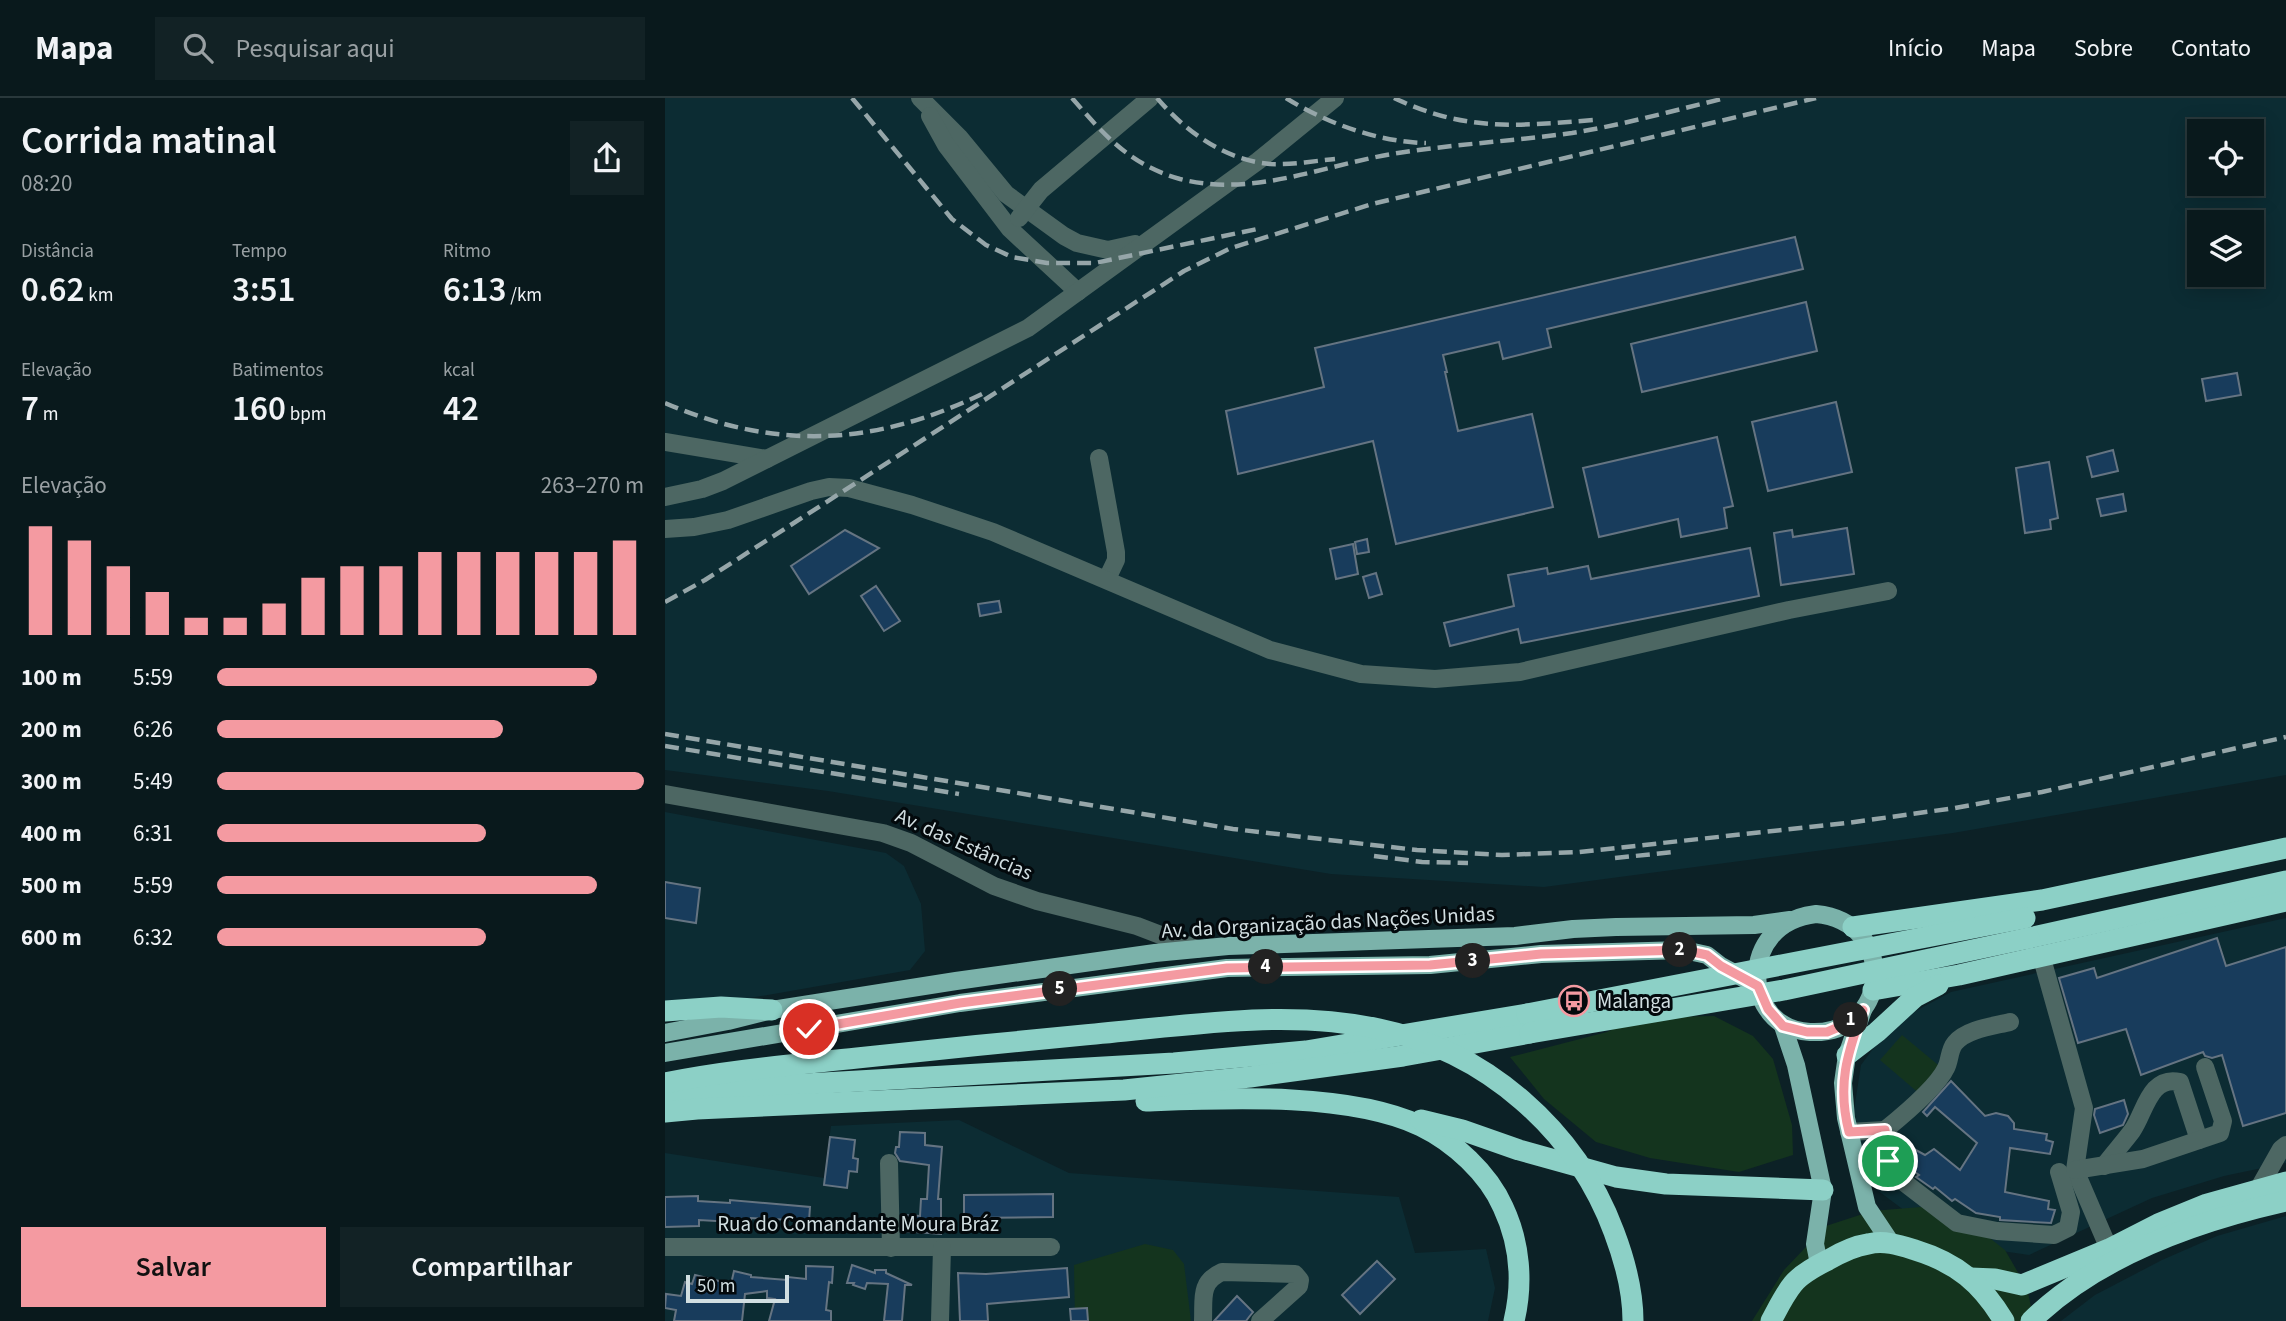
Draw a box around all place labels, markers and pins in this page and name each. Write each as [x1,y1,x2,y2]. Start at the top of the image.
pin: 2 [1663,932,1697,968]
pin: 3 [1455,944,1491,978]
pin: 4 [1249,950,1283,984]
pin: 5 [1043,972,1077,1006]
bus stop icon: Malanga [1557,984,1591,1018]
place label: Malanga [1597,986,1671,1016]
pin [779,999,839,1059]
pin: 1 [1833,1002,1869,1038]
pin [1858,1131,1918,1191]

